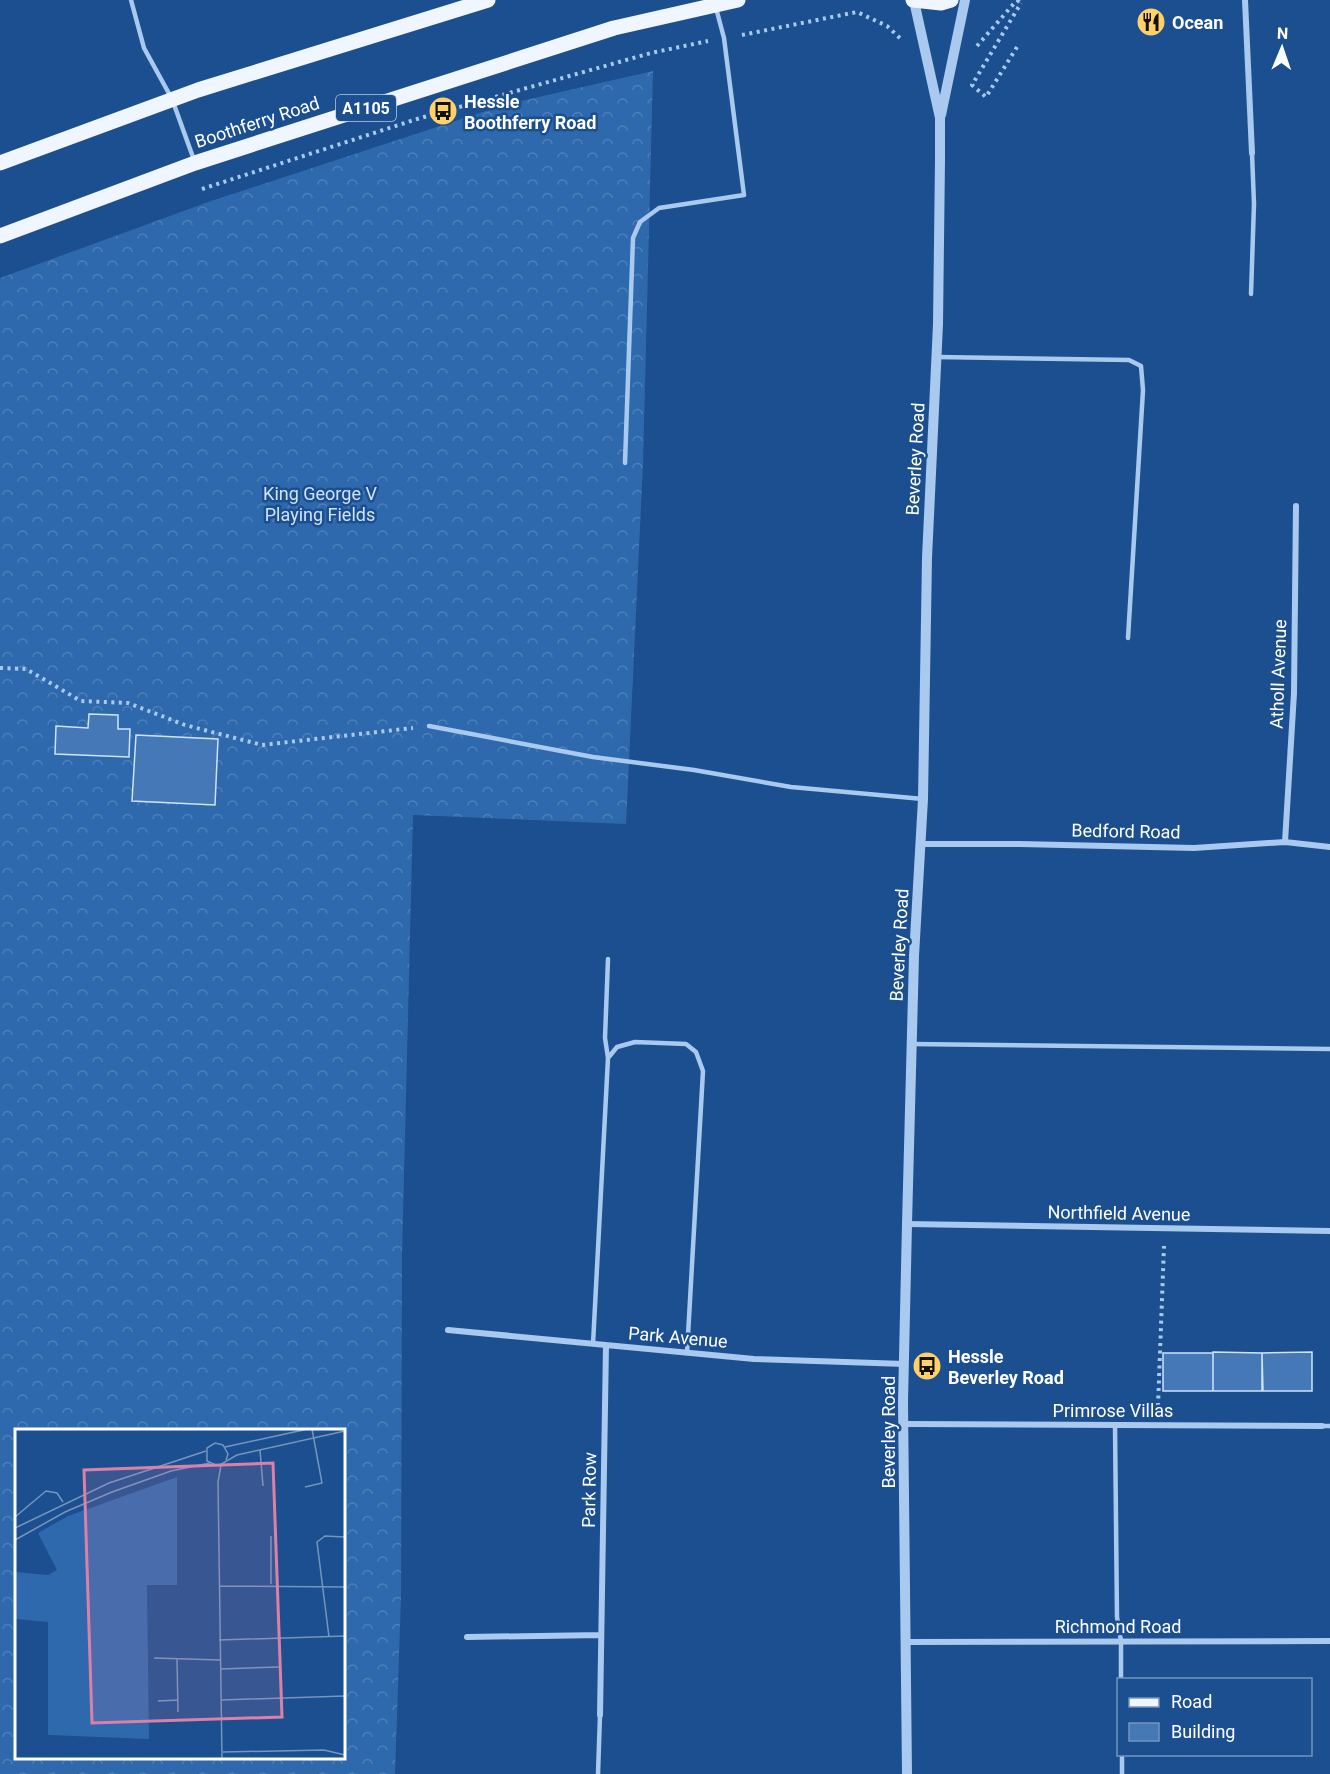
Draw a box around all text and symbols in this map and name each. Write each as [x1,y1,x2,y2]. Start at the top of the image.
restaurant icon: Ocean [1135,6,1167,38]
place label: Ocean [1172,12,1223,33]
north arrow [1252,18,1312,78]
text: N [1277,24,1288,43]
place label: Hessle Boothferry Road [464,91,596,133]
street label: Boothferry Road [192,92,322,152]
road number: A1105 [336,95,396,121]
bus stop icon: Hessle Boothferry Road [427,95,459,127]
street label: Beverley Road [902,402,928,516]
park label: King George V Playing Fields [263,483,377,525]
street label: Atholl Avenue [1266,619,1290,729]
street label: Bedford Road [1071,820,1181,842]
street label: Beverley Road [886,888,912,1002]
street label: Northfield Avenue [1047,1201,1191,1225]
street label: Park Avenue [627,1322,729,1352]
place label: Hessle Beverley Road [948,1346,1064,1388]
bus stop icon: Hessle Beverley Road [911,1350,943,1382]
street label: Beverley Road [878,1376,899,1488]
street label: Primrose Villas [1053,1400,1173,1421]
inset map [15,1429,345,1759]
street label: Park Row [578,1452,600,1528]
street label: Richmond Road [1055,1616,1181,1637]
legend [1117,1678,1312,1756]
text: Road [1171,1691,1212,1712]
text: Building [1171,1721,1235,1742]

